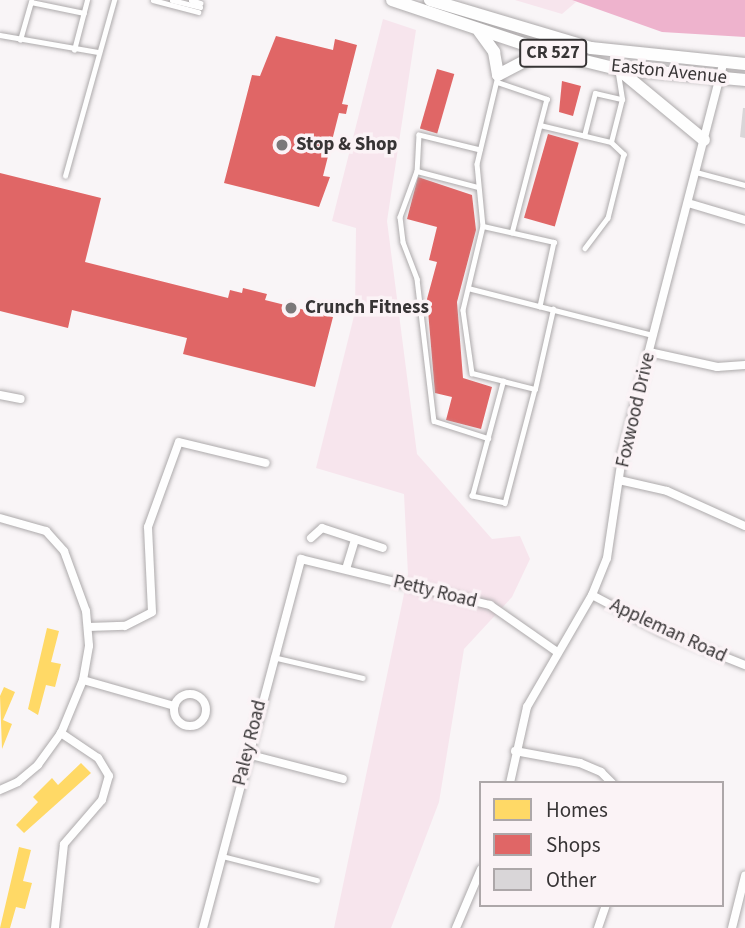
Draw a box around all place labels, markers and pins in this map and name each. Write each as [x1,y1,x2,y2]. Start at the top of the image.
place label: Stop & Shop [296,134,398,156]
marker: Stop & Shop [274,137,290,153]
place label: Crunch Fitness [305,297,429,319]
marker: Crunch Fitness [283,300,299,316]

